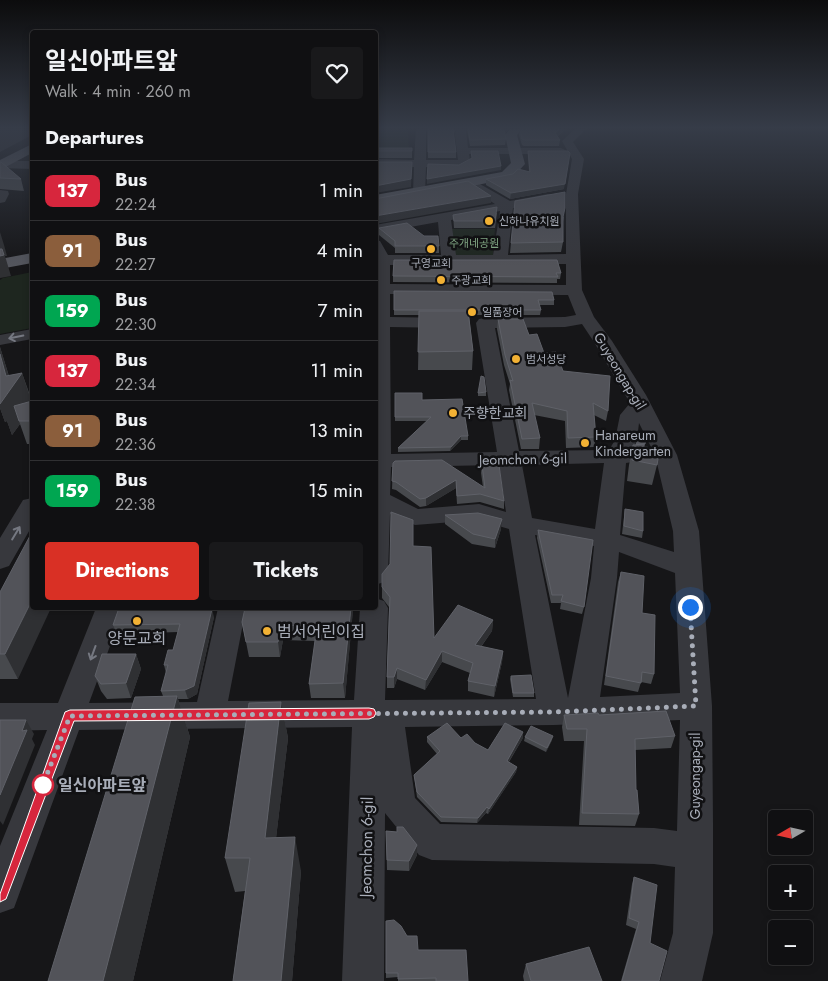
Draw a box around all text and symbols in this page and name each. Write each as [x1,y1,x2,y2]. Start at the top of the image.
text: 일신아파트앞 [45,43,177,78]
button: heart [311,47,363,99]
text: Walk · 4 min · 260 m [45,80,191,103]
text: Departures [45,124,144,151]
text: Bus [115,166,147,193]
text: 1 min [319,177,363,204]
text: 137 [57,178,88,204]
text: 22:24 [115,193,156,216]
place label: 신하나유치원 [499,213,560,229]
marker: 신하나유치원 [483,215,495,227]
text: Bus [115,226,147,253]
park label: 주개네공원 [449,235,499,251]
text: 4 min [316,237,363,264]
text: 91 [62,238,83,264]
marker: 구영교회 [425,243,437,255]
text: 22:27 [115,253,156,276]
place label: 구영교회 [411,255,451,271]
place label: 주광교회 [451,272,491,288]
marker: 주광교회 [435,274,447,286]
text: Bus [115,286,147,313]
text: 7 min [318,297,363,324]
text: 159 [56,298,89,324]
place label: 일품장어 [482,304,522,320]
marker: 일품장어 [466,306,478,318]
text: 22:30 [115,313,156,336]
street label: Guyeongap-gil [589,329,651,413]
one-way arrow [9,333,25,342]
text: Bus [115,346,147,373]
place label: 범서성당 [526,351,566,367]
marker: 범서성당 [510,353,522,365]
text: 11 min [310,357,363,384]
text: 137 [57,358,88,384]
text: 22:34 [115,373,156,396]
place label: 주향한교회 [463,403,527,423]
text: Bus [115,406,147,433]
marker: 주향한교회 [447,407,459,419]
text: 13 min [309,417,363,444]
text: 91 [62,418,83,444]
place label: Hanareum Kindergarten [595,425,671,461]
text: 22:36 [115,433,156,456]
marker: Hanareum Kindergarten [579,437,591,449]
street label: Jeomchon 6-gil [477,448,567,470]
text: Bus [115,466,147,493]
text: 15 min [308,477,363,504]
text: 159 [56,478,89,504]
text: 22:38 [115,493,155,516]
one-way arrow [12,527,22,541]
button: Directions [45,542,199,600]
button: Tickets [209,542,363,600]
your location [678,595,703,620]
marker: 양문교회 [131,615,143,627]
place label: 범서어린이집 [277,620,365,643]
marker: 범서어린이집 [261,625,273,637]
place label: 양문교회 [108,627,166,650]
one-way arrow [88,645,97,660]
street label: Guyeongap-gil [685,733,705,819]
marker: 일신아파트앞 [32,774,54,796]
place label: 일신아파트앞 [58,774,147,797]
street label: Jeomchon 6-gil [354,796,379,900]
north arrow [768,810,812,855]
map controls [768,810,813,965]
button: + [768,865,813,910]
button: − [768,920,813,965]

